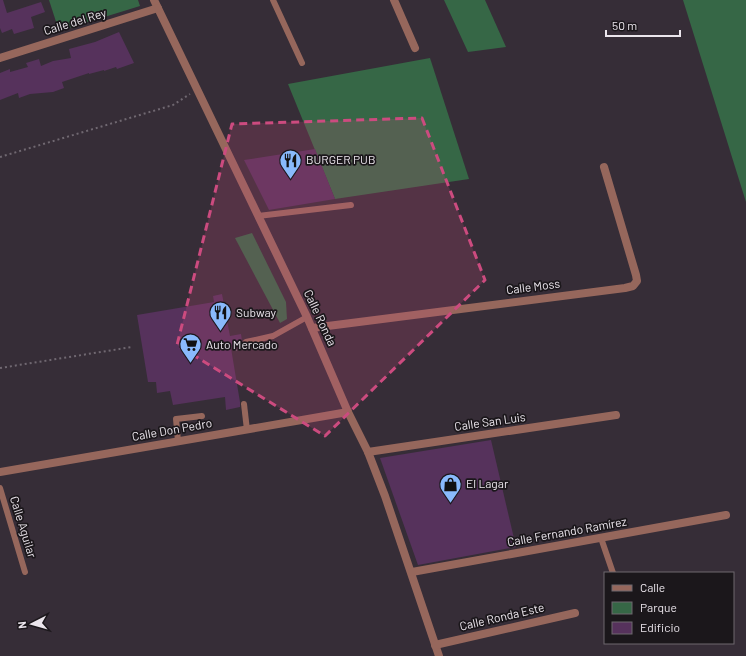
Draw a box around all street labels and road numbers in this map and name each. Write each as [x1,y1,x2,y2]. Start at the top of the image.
street label: Calle del Rey [42,5,108,37]
street label: Calle Moss [505,276,561,296]
street label: Calle Ronda [302,287,340,348]
street label: Calle San Luis [453,409,527,433]
street label: Calle Don Pedro [131,415,213,443]
street label: Calle Aguilar [8,494,40,560]
street label: Calle Fernando Ramírez [506,514,628,548]
street label: Calle Ronda Este [458,599,546,633]

